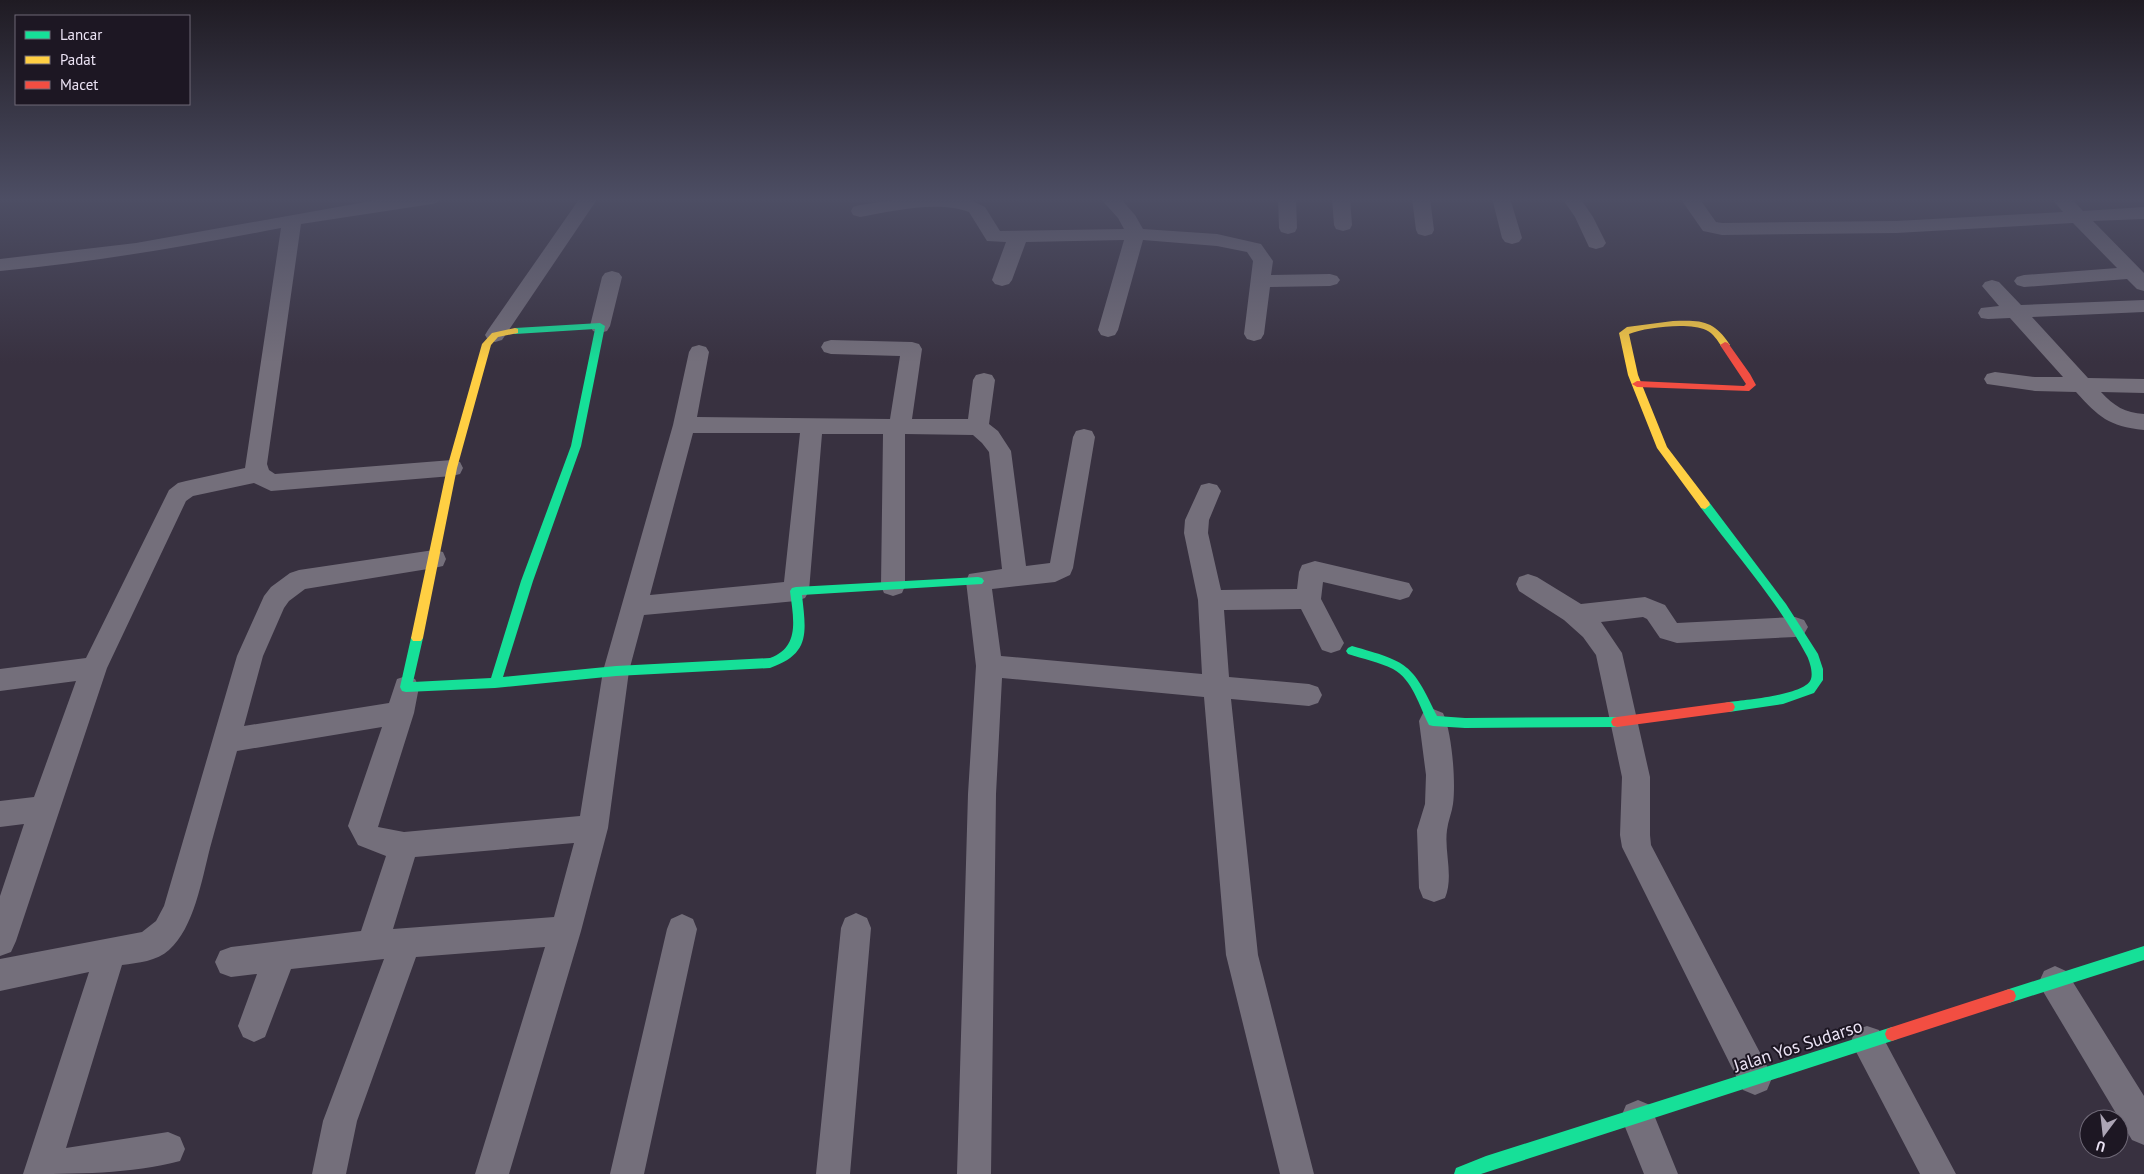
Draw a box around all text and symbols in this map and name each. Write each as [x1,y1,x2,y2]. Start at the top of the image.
legend [15,15,190,105]
text: Lancar [60,25,102,44]
text: Padat [60,50,96,69]
text: Macet [60,75,98,94]
street label: Jalan Yos Sudarso [1730,1014,1865,1078]
north arrow [2079,1109,2129,1159]
text: U [2094,1137,2107,1156]

